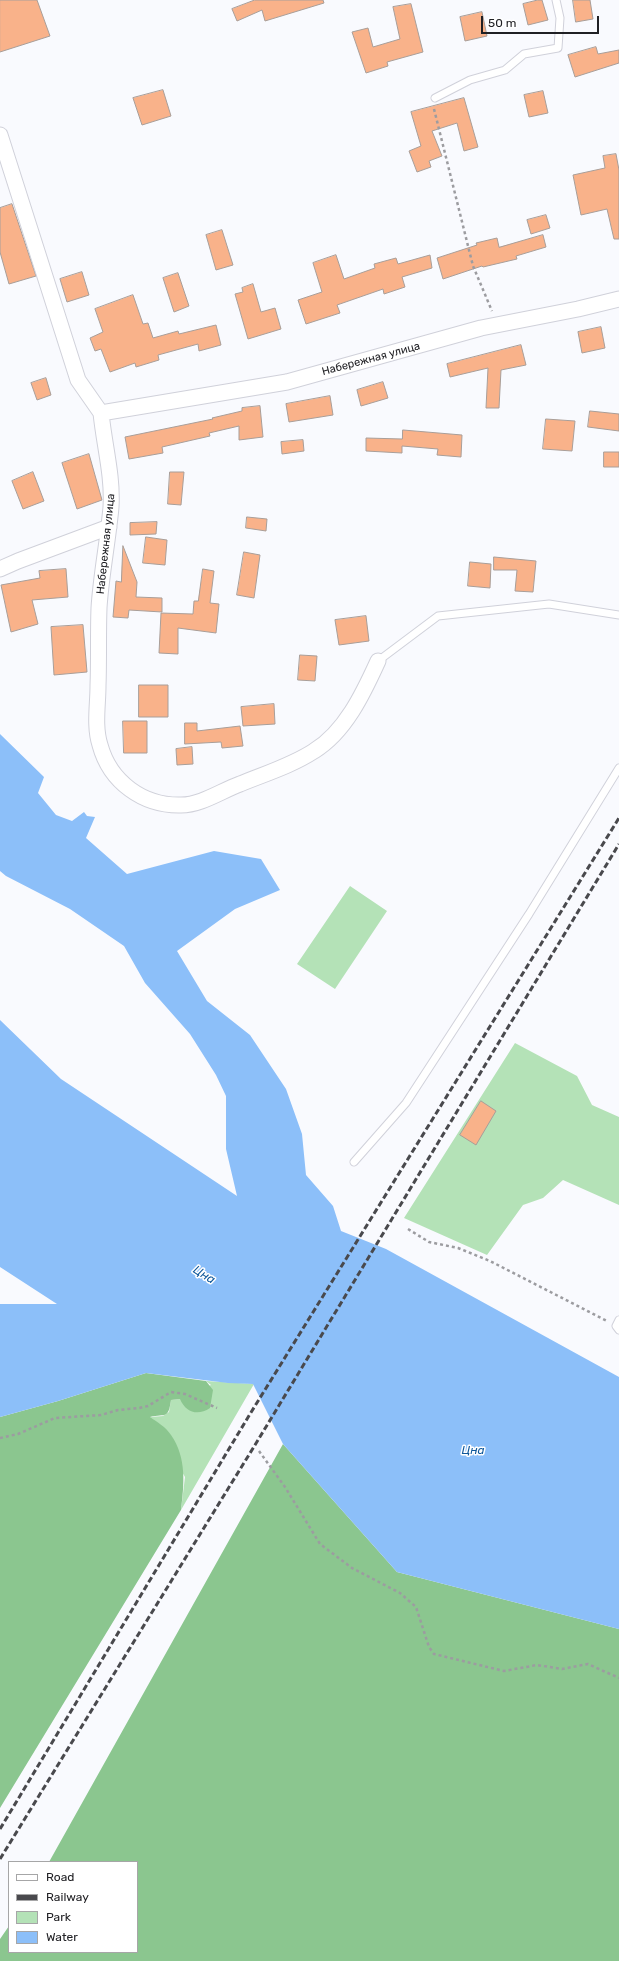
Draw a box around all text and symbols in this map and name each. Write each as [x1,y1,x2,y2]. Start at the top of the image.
scale bar [483,8,601,34]
text: 50 m [488,16,516,30]
street label: Набережная улица [320,340,422,378]
street label: Набережная улица [94,493,118,595]
water label: Цна [190,1263,218,1287]
water label: Цна [461,1444,485,1458]
legend [8,1861,138,1953]
text: Road [46,1870,74,1884]
text: Railway [46,1890,89,1904]
text: Park [46,1910,71,1924]
text: Water [46,1930,78,1944]

